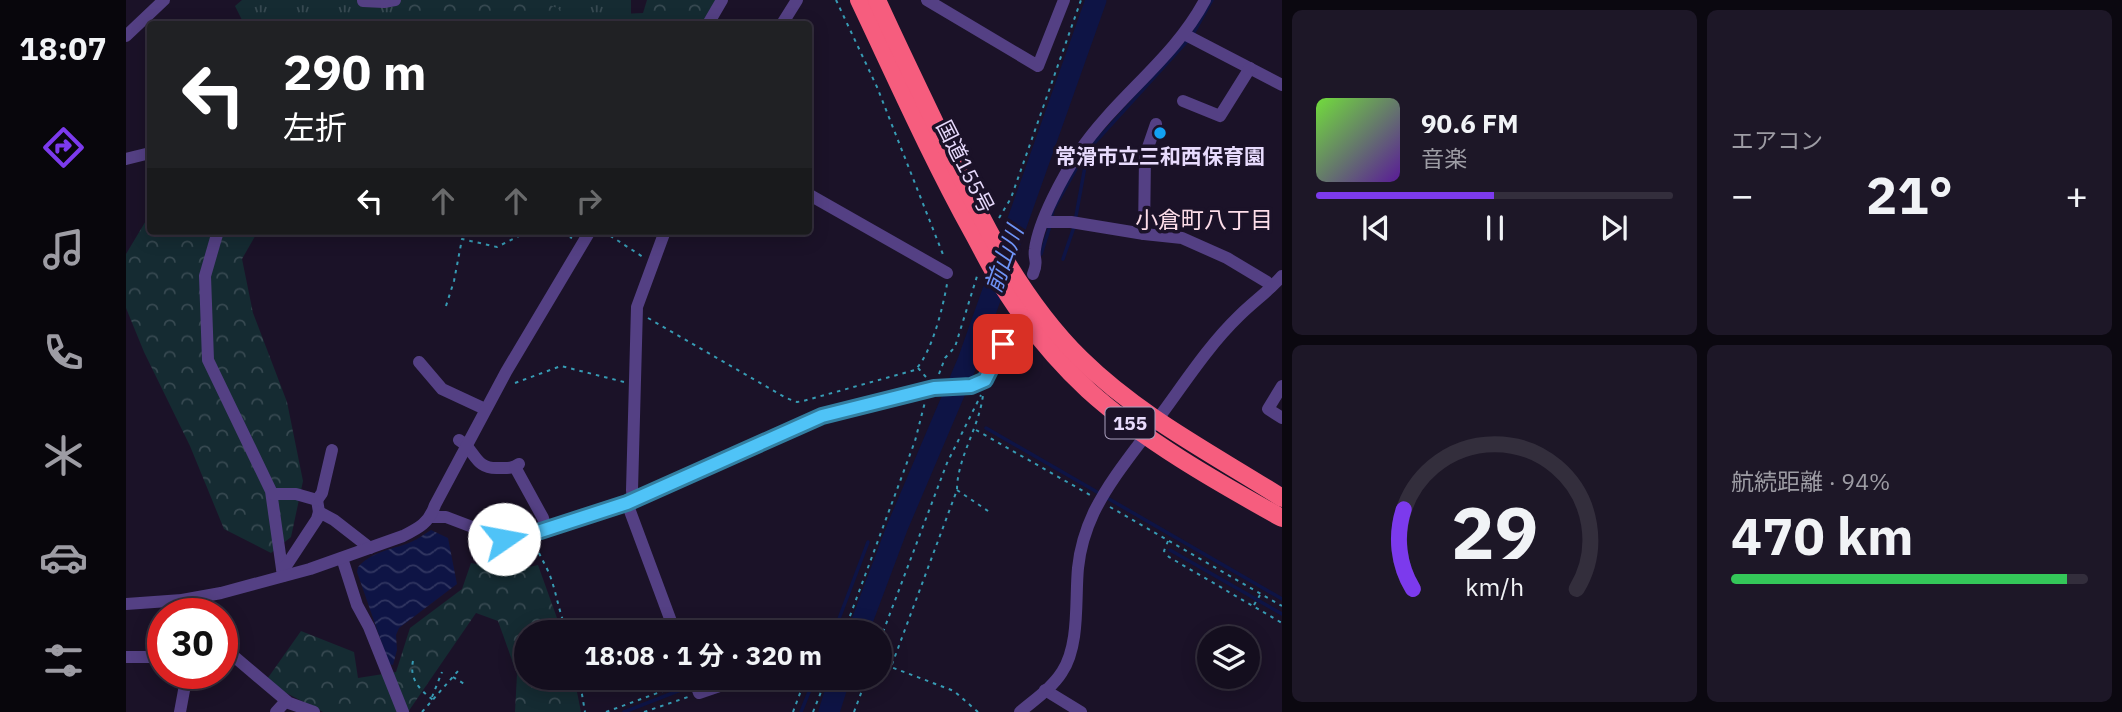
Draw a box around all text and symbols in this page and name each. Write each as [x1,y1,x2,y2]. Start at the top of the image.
text: 18:07 [19,27,107,69]
text: 290 m [283,40,427,103]
icon: left [168,49,259,140]
text: 左折 [283,106,347,148]
text: 90.6 FM [1421,106,1519,140]
street label: 国道155号 [931,115,1001,218]
icon: directions [39,123,88,172]
marker: 常滑市立三和西保育園 [1152,125,1168,141]
text: エアコン [1731,125,1823,155]
place label: 常滑市立三和西保育園 [1055,142,1265,170]
text: 音楽 [1421,143,1467,173]
text: 21° [1866,161,1953,228]
text: − [1731,170,1754,219]
text: + [2065,170,2088,219]
icon: left [351,182,389,220]
icon: ahead [424,182,462,220]
icon: ahead [497,182,535,220]
icon: right [570,182,608,220]
district label: 小倉町八丁目 [1135,204,1273,234]
icon: previous [1357,209,1395,247]
icon: pause [1476,209,1514,247]
icon: next [1595,209,1633,247]
water label: 前山川 [977,218,1030,296]
icon: music [39,225,88,274]
pin [973,314,1033,374]
icon: arrive [984,325,1022,363]
icon: phone [39,328,88,377]
road number: 155 [1105,408,1154,438]
icon: climate [39,431,88,480]
text: 航続距離 · 94% [1731,466,1890,496]
text: 29 [1451,485,1538,580]
position arrow [467,502,541,576]
text: 470 km [1731,502,1913,569]
icon: car [39,533,88,582]
text: km/h [1465,570,1524,603]
speed limit sign: 30 [147,598,238,689]
map controls [1197,626,1260,689]
button: layers [1197,626,1260,689]
icon: filters [39,636,88,685]
text: 18:08 · 1 分 · 320 m [584,638,822,672]

